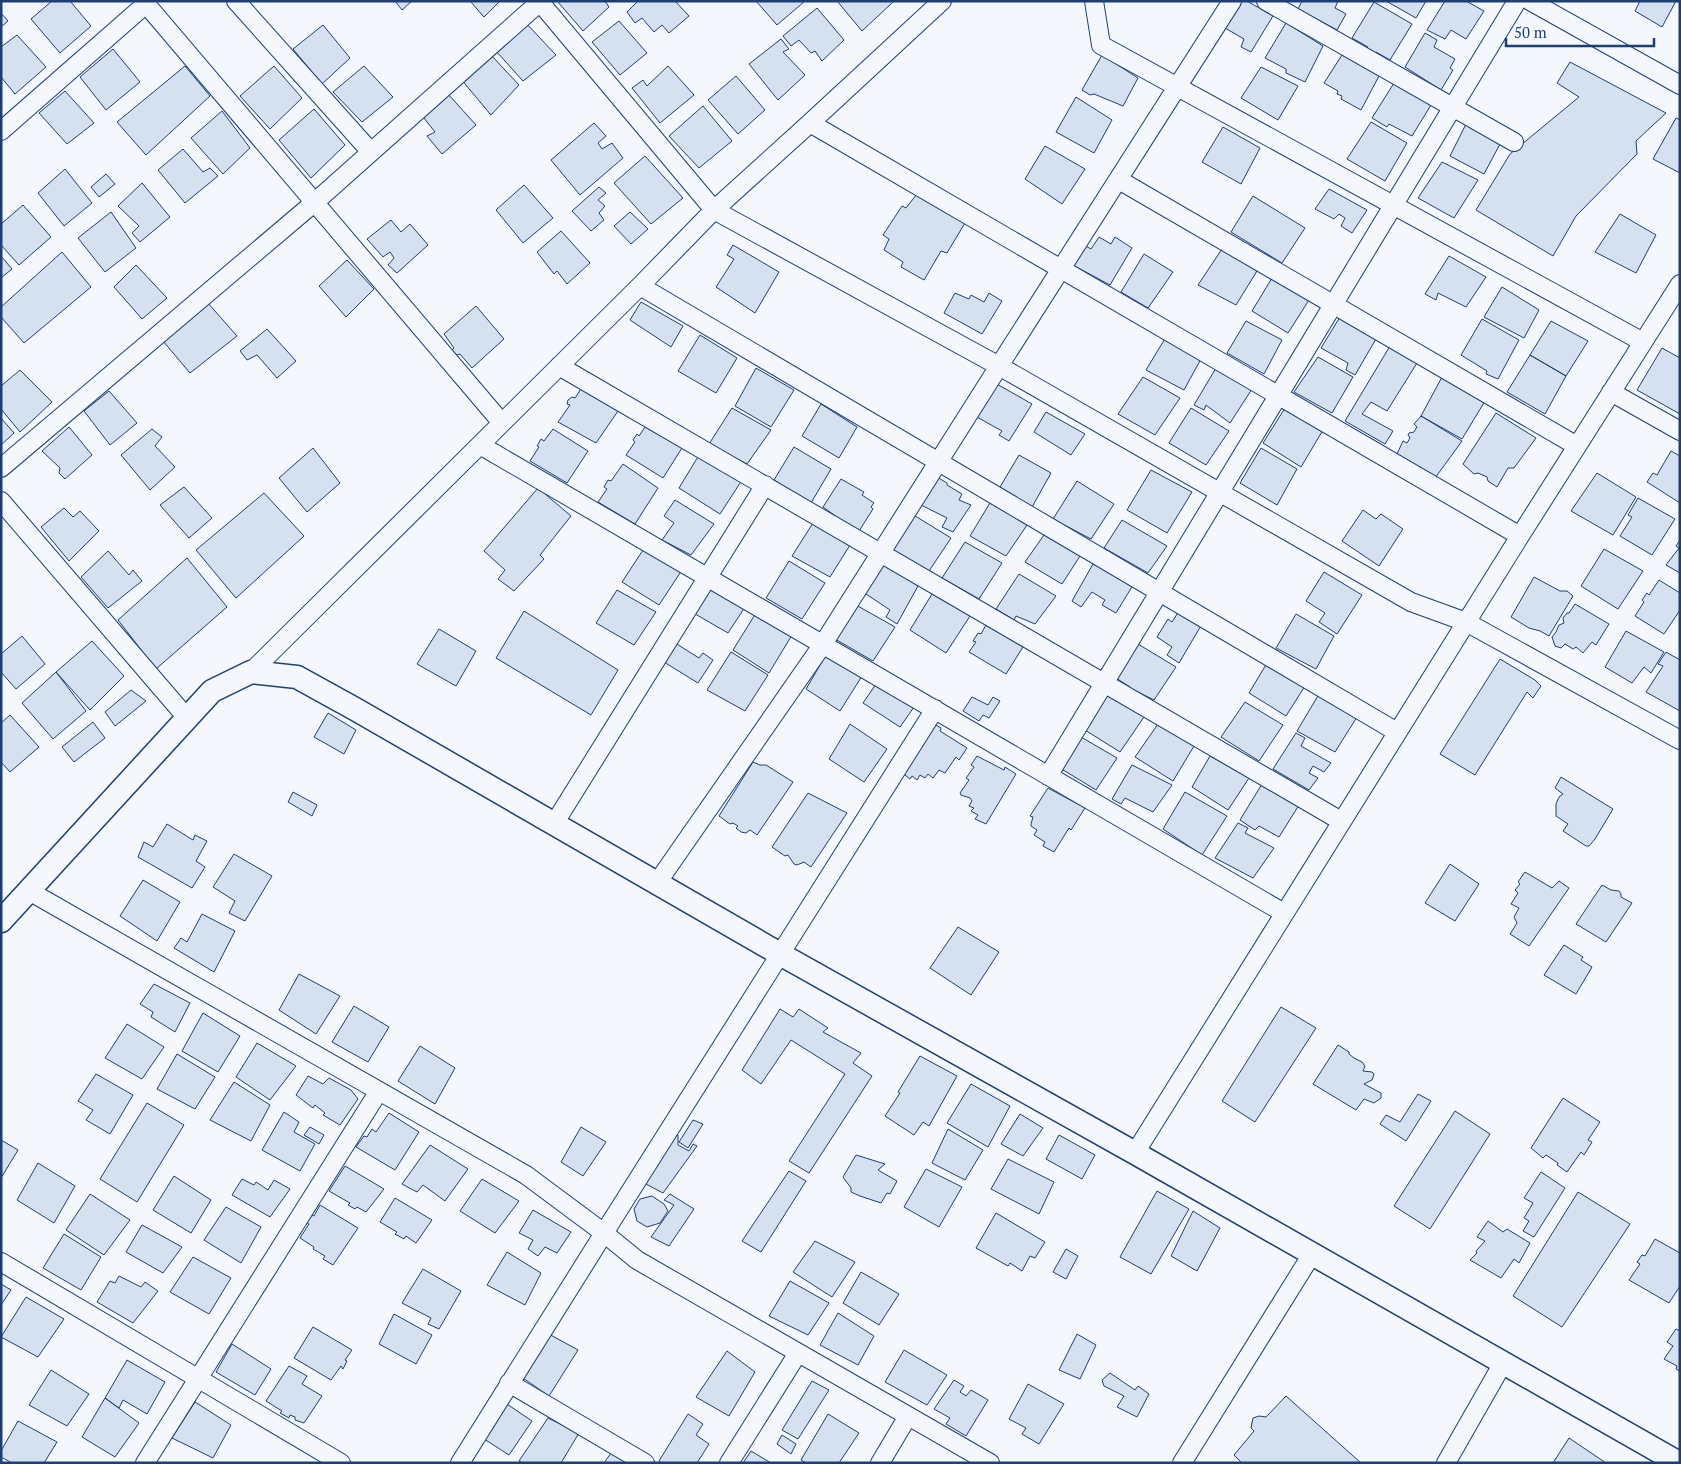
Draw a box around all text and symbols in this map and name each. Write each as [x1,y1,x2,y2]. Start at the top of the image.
scale bar [1506,15,1654,47]
text: 50 m [1514,22,1547,42]

